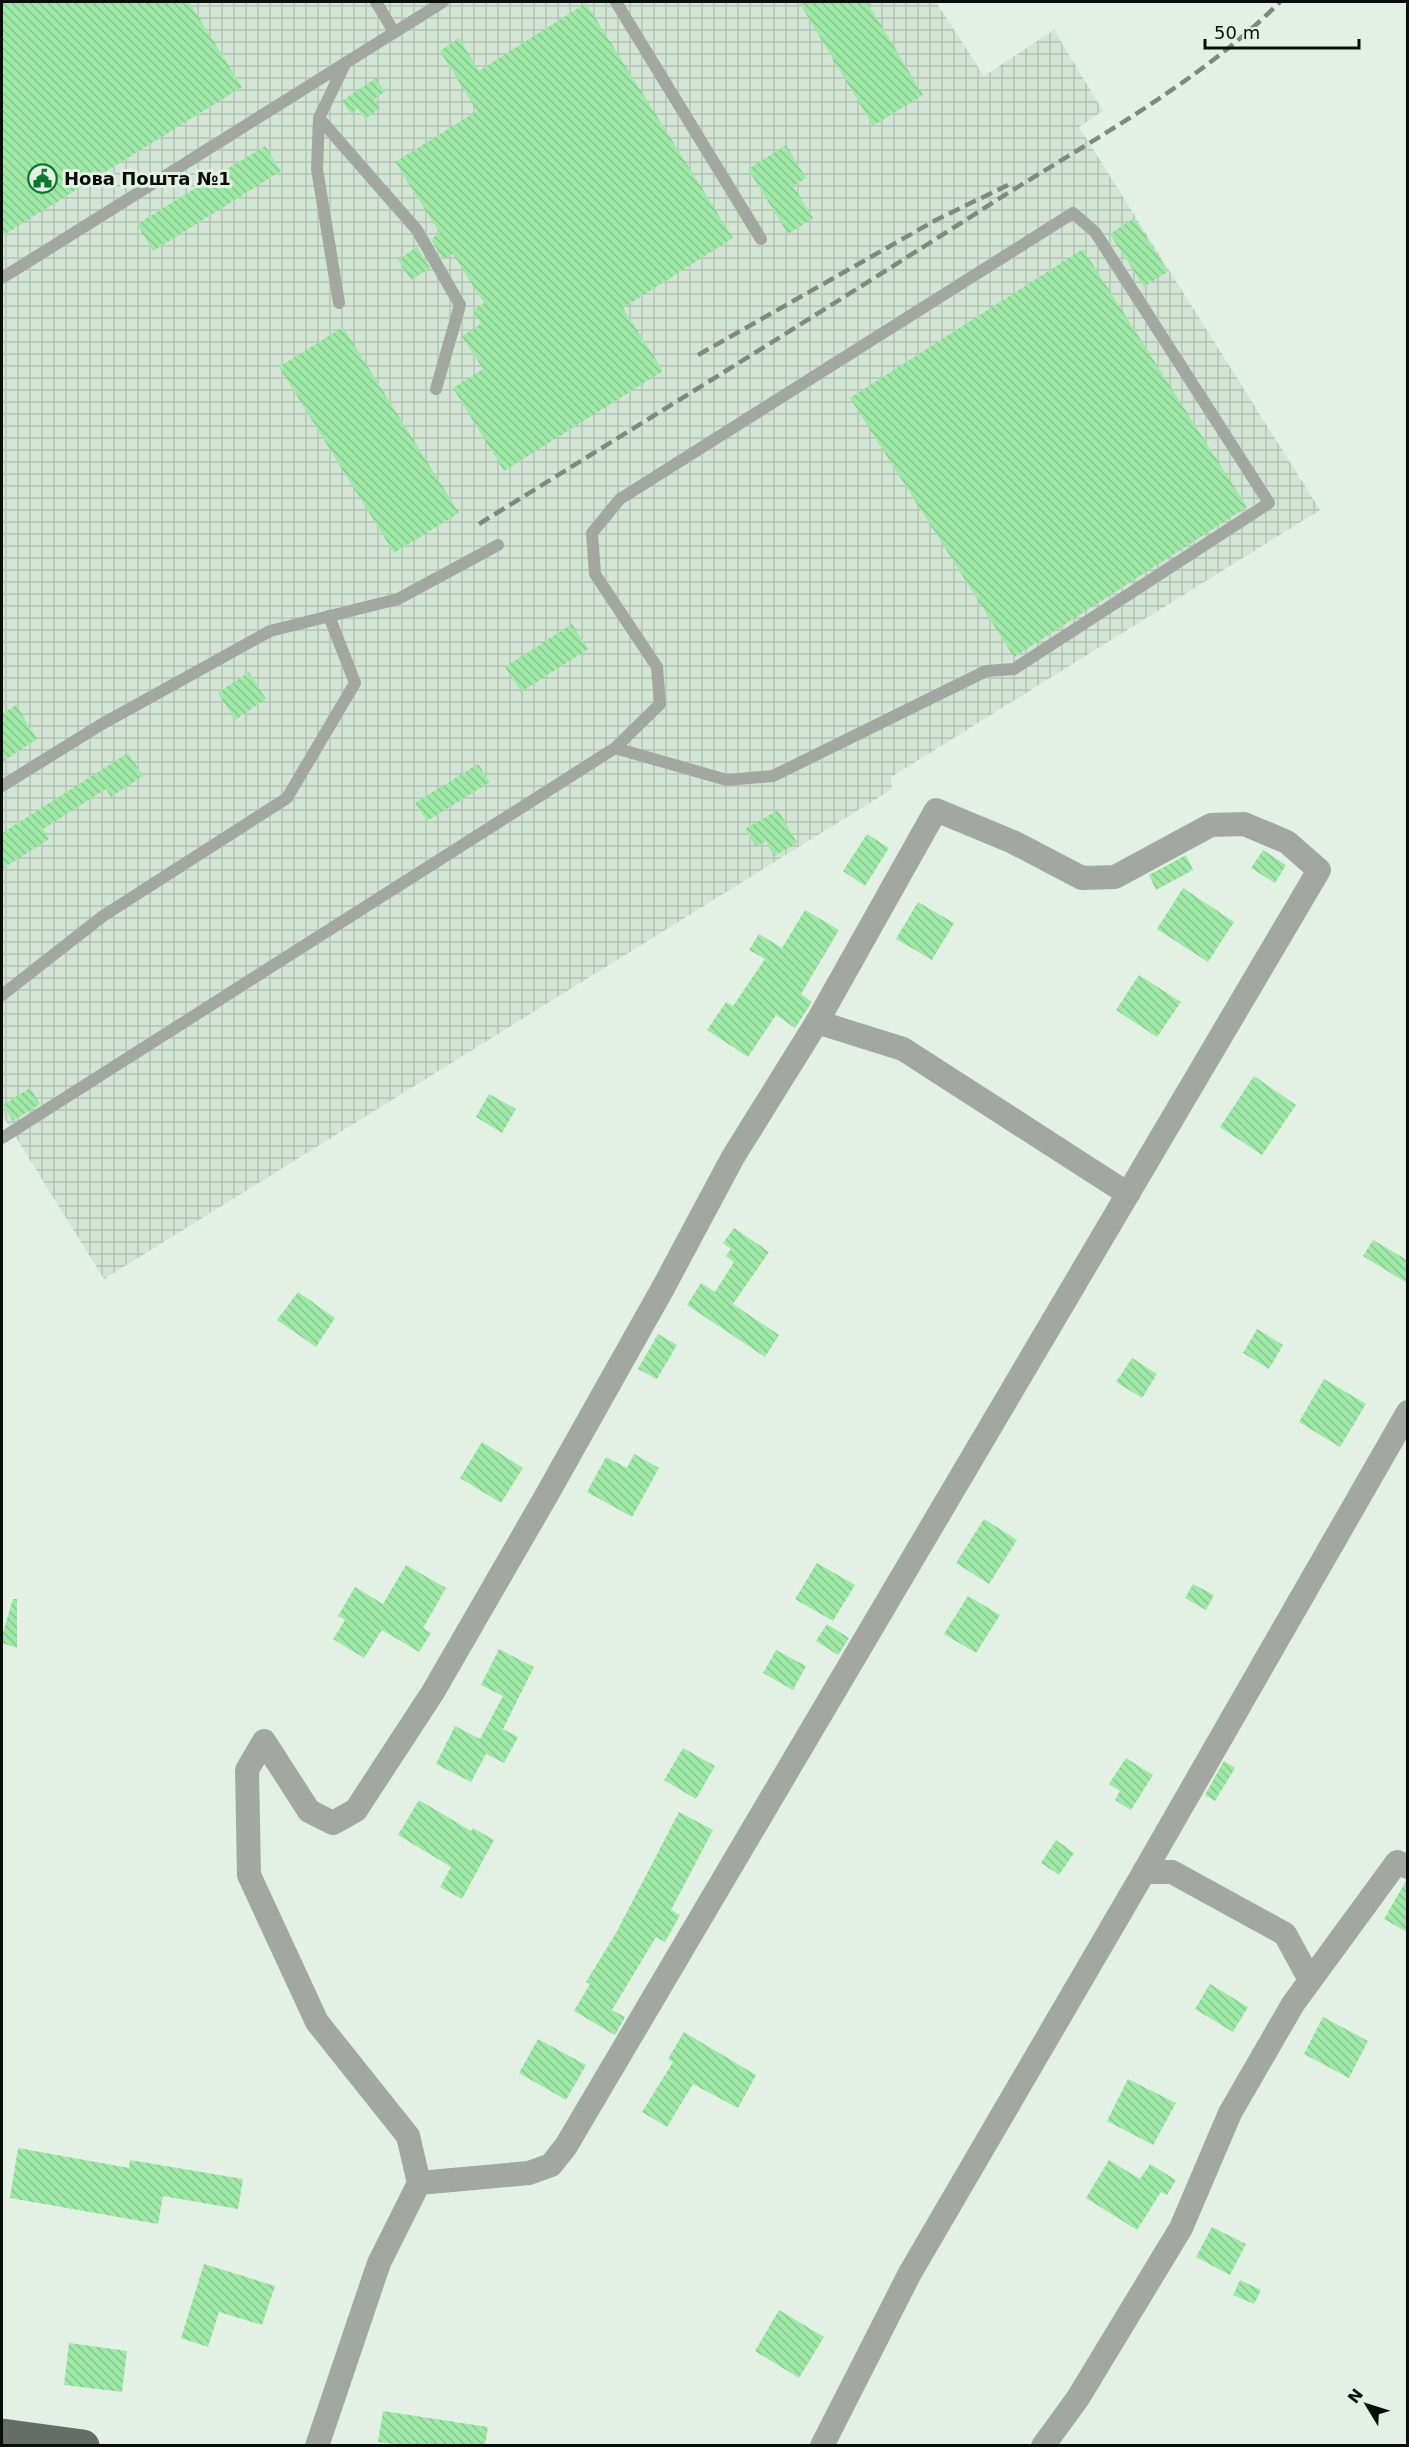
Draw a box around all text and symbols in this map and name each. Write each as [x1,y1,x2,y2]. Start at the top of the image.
scale bar [1205,12,1360,50]
text: 50 m [1214,22,1260,43]
public building icon: Нова Пошта №1 [27,163,59,195]
place label: Нова Пошта №1 [64,168,231,189]
north arrow [1337,2375,1397,2435]
text: N [1344,2385,1367,2407]

